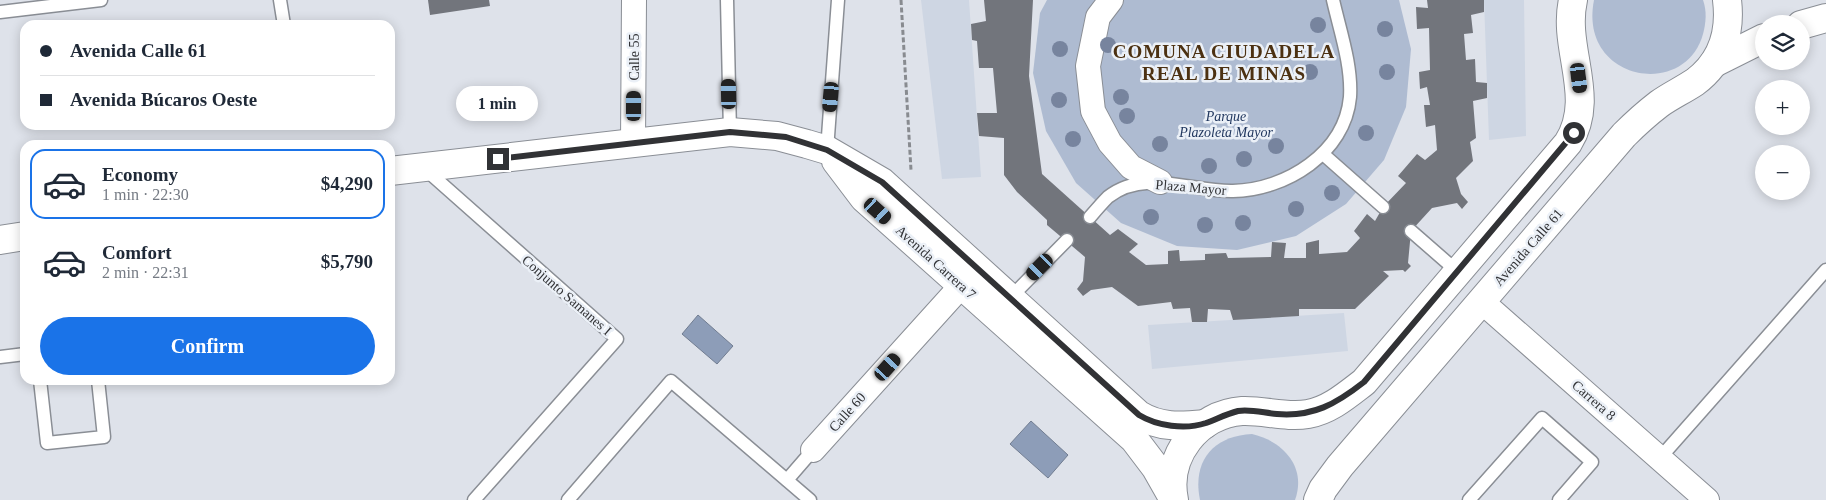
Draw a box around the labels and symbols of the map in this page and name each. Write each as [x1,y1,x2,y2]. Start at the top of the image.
street label: Calle 55 [627,33,642,81]
district label: COMUNA CIUDADELA REAL DE MINAS [1113,41,1335,84]
car [1569,62,1588,94]
car [721,79,736,109]
car [822,81,839,113]
callout: 1 min [457,86,539,122]
car [626,91,641,121]
park label: Parque Plazoleta Mayor [1178,109,1273,140]
route start [1563,122,1585,144]
route end [487,148,509,170]
street label: Plaza Mayor [1155,177,1227,198]
car [861,195,894,227]
street label: Avenida Calle 61 [1491,206,1566,289]
street label: Avenida Carrera 7 [893,223,979,302]
car [1024,251,1055,283]
street label: Conjunto Samanes I [519,252,615,339]
car [872,351,903,383]
street label: Carrera 8 [1569,378,1618,423]
street label: Calle 60 [826,390,869,435]

